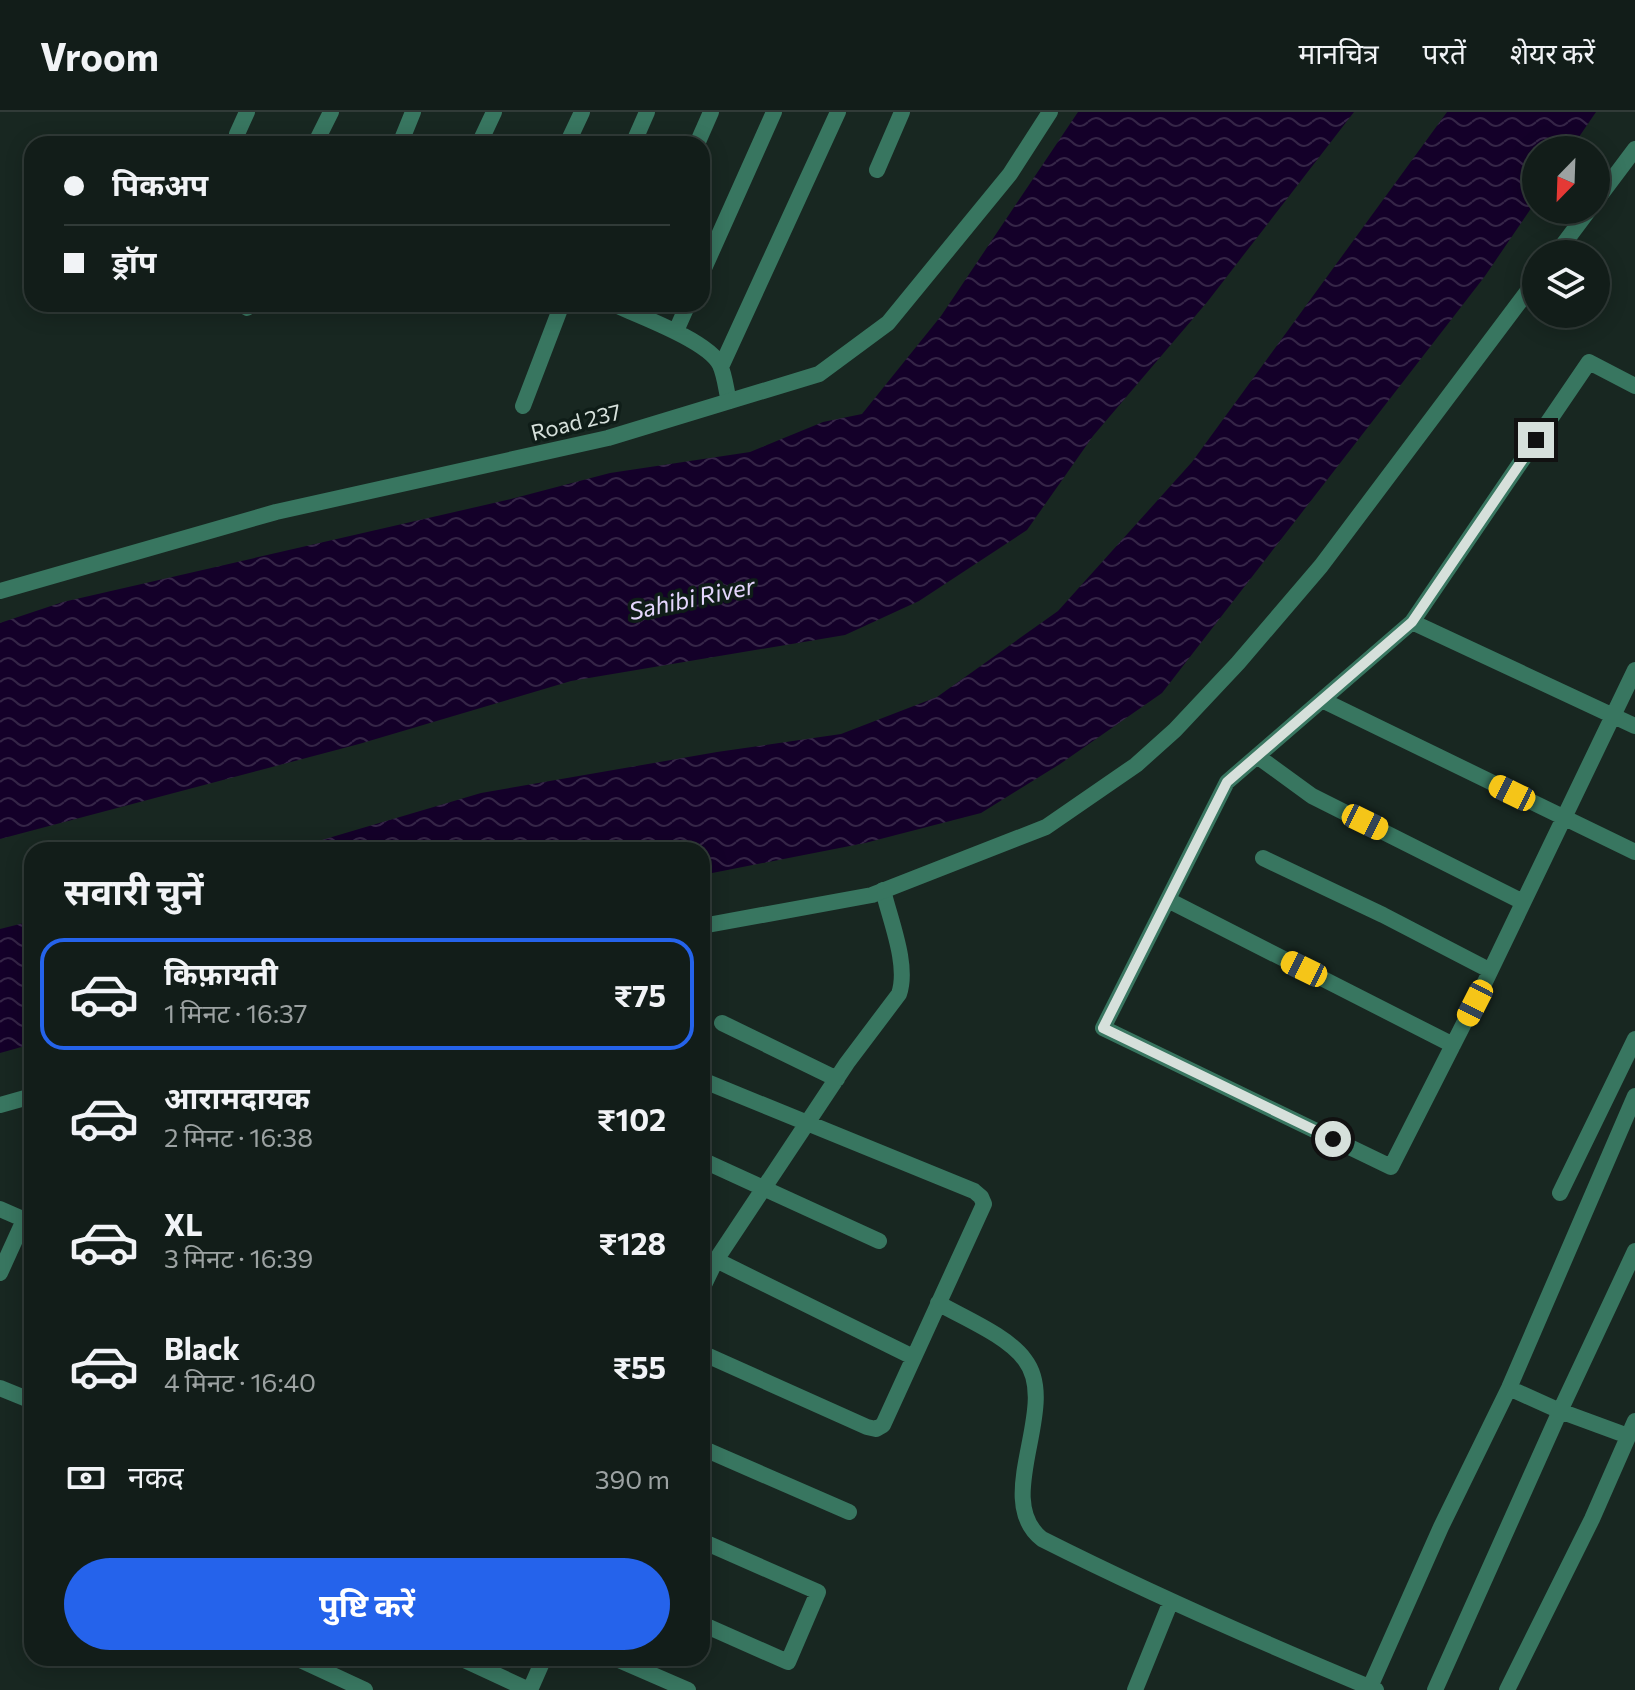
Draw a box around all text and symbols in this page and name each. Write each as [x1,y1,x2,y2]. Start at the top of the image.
text: Vroom [40,32,159,79]
text: मानचित्र [1299,36,1379,70]
text: परतें [1423,36,1466,70]
text: शेयर करें [1510,36,1595,70]
north arrow [1522,136,1610,224]
map controls [1522,136,1610,328]
text: पिकअप [112,165,208,202]
button: layers [1522,240,1610,328]
text: ड्रॉप [112,242,156,279]
street label: Road 237 [528,397,624,446]
route end [1518,422,1554,458]
water label: Sahibi River [626,570,759,625]
car [1485,772,1539,814]
car [1338,801,1392,843]
text: सवारी चुनें [64,868,203,912]
car [1277,948,1331,990]
text: किफ़ायती [164,954,278,991]
icon: car [68,958,140,1030]
text: ₹75 [614,976,666,1013]
car [1453,976,1497,1030]
text: 1 मिनट · 16:37 [164,997,308,1028]
text: आरामदायक [164,1078,310,1115]
icon: car [68,1082,140,1154]
text: ₹102 [597,1100,666,1137]
text: 2 मिनट · 16:38 [164,1121,313,1152]
route start [1315,1121,1351,1157]
text: XL [164,1205,203,1242]
icon: car [68,1206,140,1278]
text: ₹128 [598,1224,666,1261]
text: 3 मिनट · 16:39 [164,1242,313,1273]
text: Black [164,1329,240,1366]
icon: car [68,1330,140,1402]
text: ₹55 [613,1348,666,1385]
text: 4 मिनट · 16:40 [164,1366,316,1397]
icon: cash [64,1456,108,1500]
text: नकद [128,1457,184,1494]
text: 390 m [595,1463,670,1494]
button: पुष्टि करें [64,1558,670,1650]

